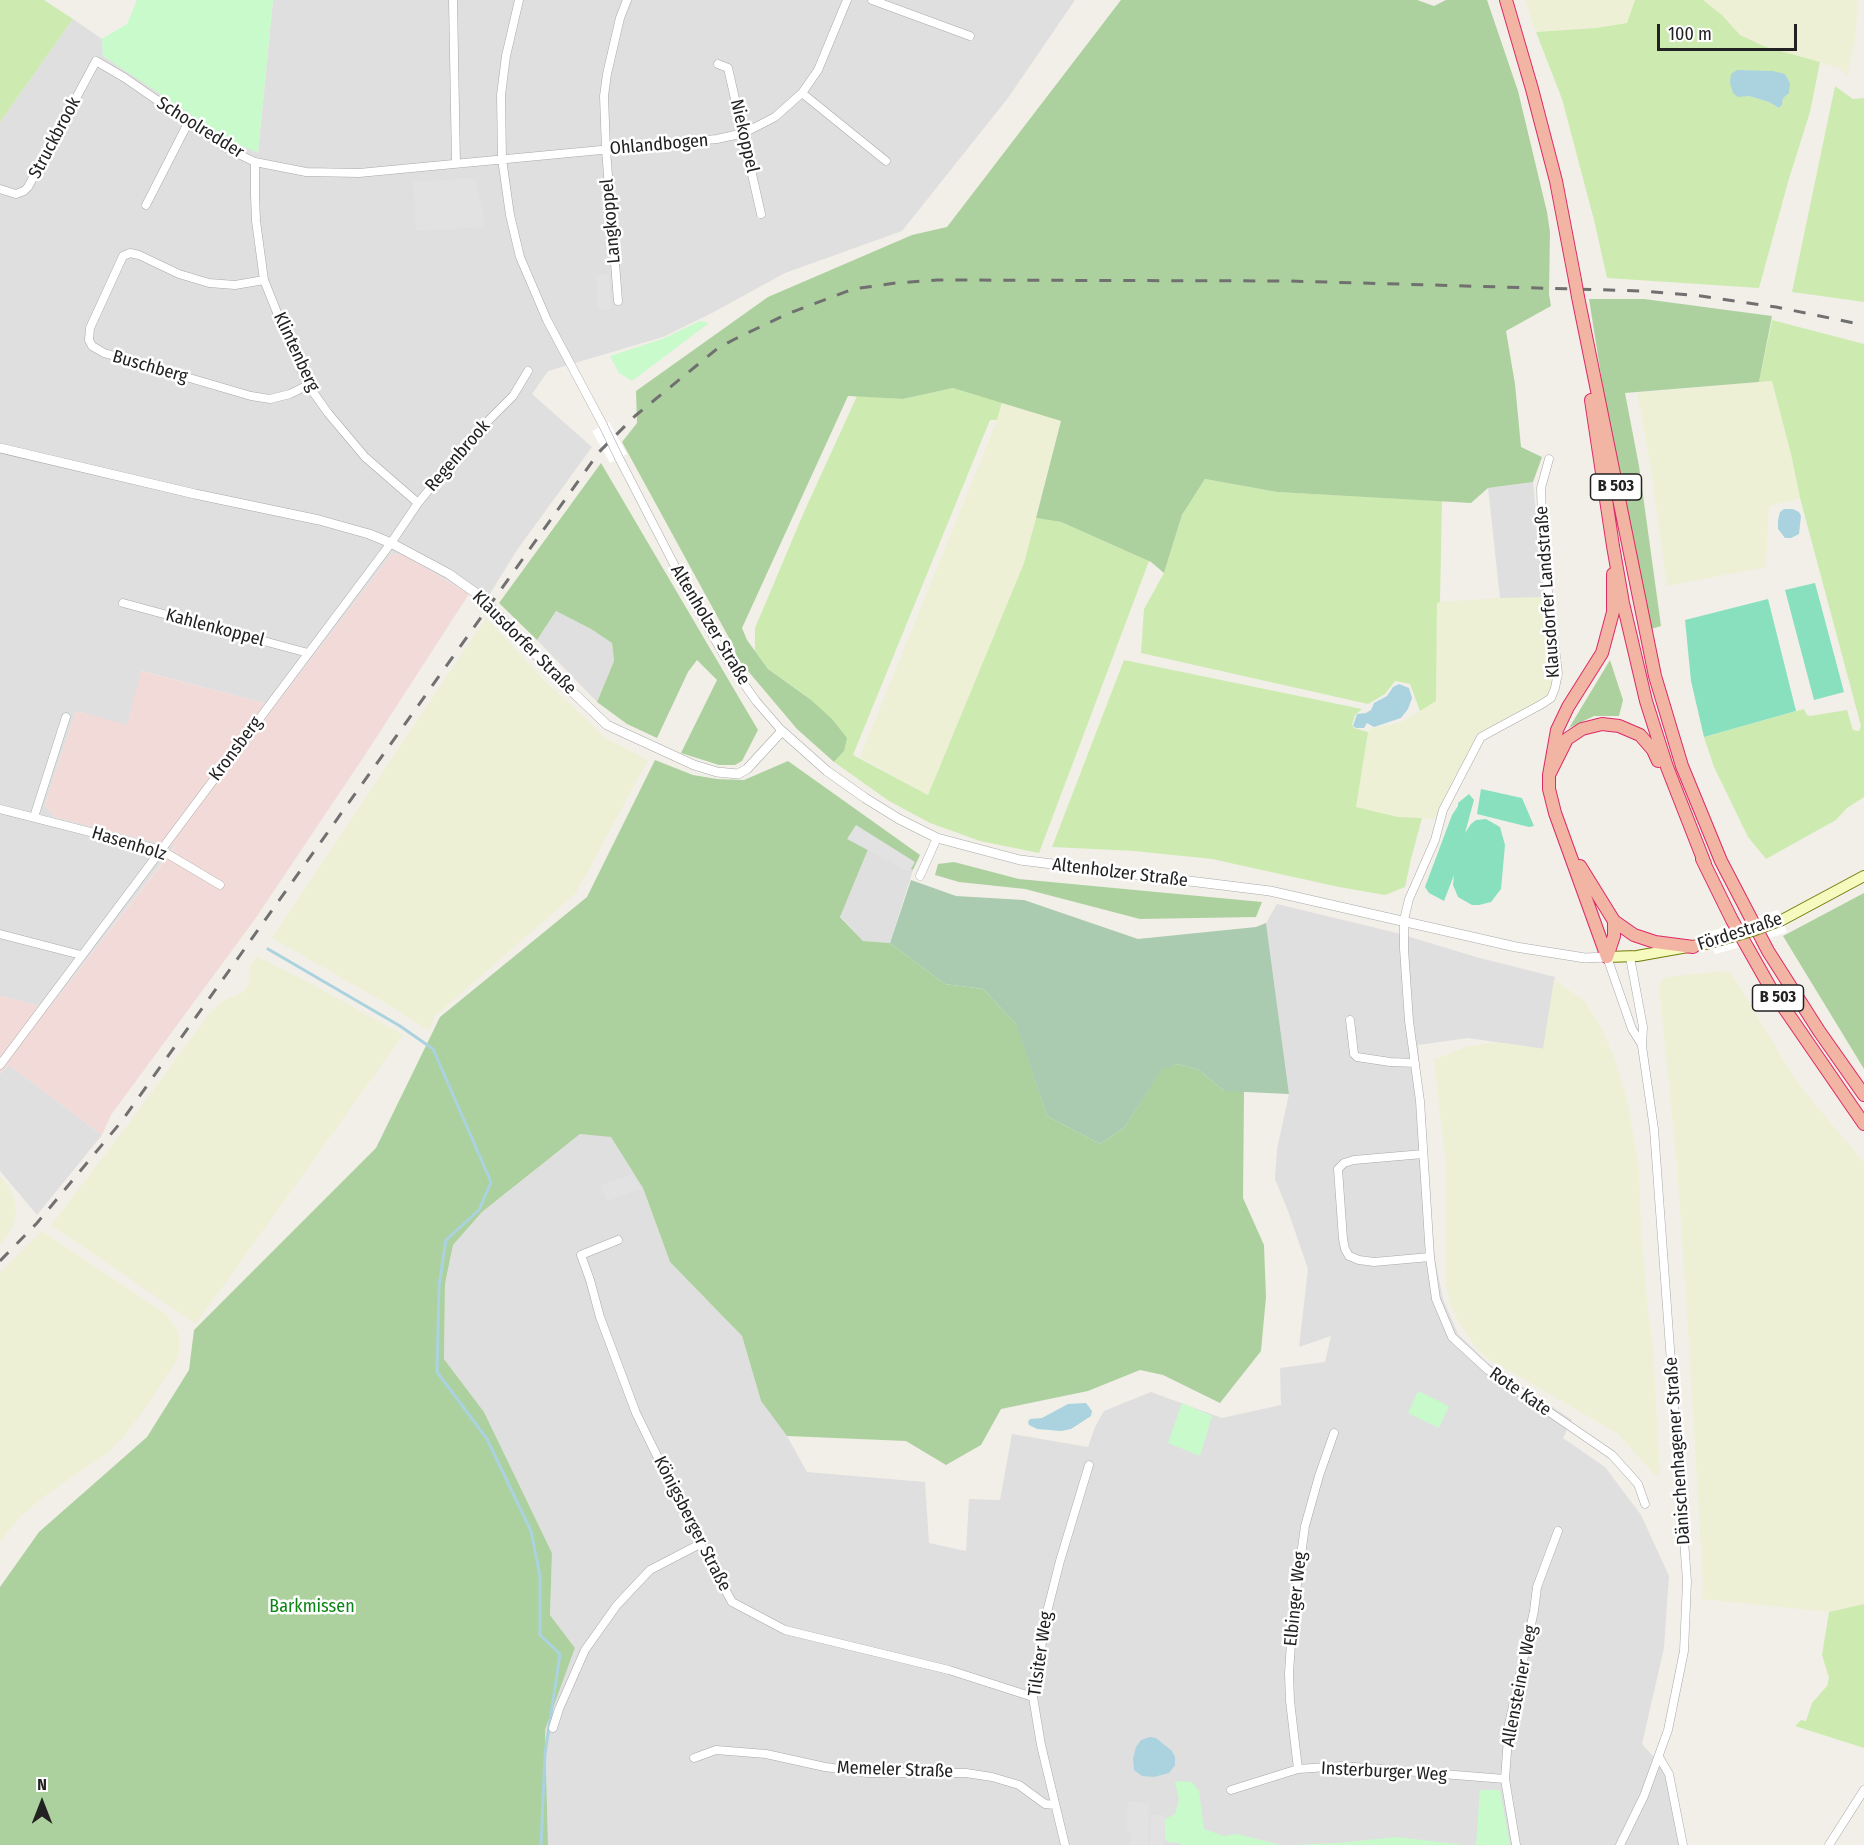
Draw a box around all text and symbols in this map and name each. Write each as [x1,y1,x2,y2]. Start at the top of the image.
scale bar [1660,12,1800,50]
text: 100 m [1668,23,1712,45]
street label: Schoolredder [152,93,248,163]
street label: Struckbrook [25,94,85,182]
street label: Niekoppel [725,97,763,175]
street label: Ohlandbogen [609,130,709,160]
street label: Langkoppel [597,178,625,264]
street label: Klintenberg [268,309,324,395]
street label: Buschberg [110,346,190,388]
street label: Regenbrook [421,416,495,496]
road number: B 503 [1590,474,1642,500]
street label: Klausdorfer Landstraße [1531,505,1565,679]
street label: Altenholzer Straße [666,561,754,689]
street label: Klausdorfer Straße [468,587,580,699]
street label: Kahlenkoppel [163,604,267,652]
street label: Kronsberg [205,713,267,785]
street label: Hasenholz [89,822,169,866]
street label: Altenholzer Straße [1051,854,1189,892]
street label: Fördestraße [1695,908,1785,956]
road number: B 503 [1752,985,1804,1011]
street label: Dänischenhagener Straße [1661,1356,1695,1546]
street label: Rote Kate [1485,1363,1555,1421]
street label: Königsberger Straße [649,1453,735,1595]
street label: Elbinger Weg [1280,1551,1312,1647]
park label: Barkmissen [269,1596,355,1618]
street label: Tilsiter Weg [1024,1610,1058,1698]
street label: Allensteiner Weg [1498,1623,1542,1749]
street label: Memeler Straße [836,1757,954,1783]
street label: Insterburger Weg [1321,1758,1447,1786]
north arrow [12,1773,72,1833]
text: N [37,1775,47,1794]

